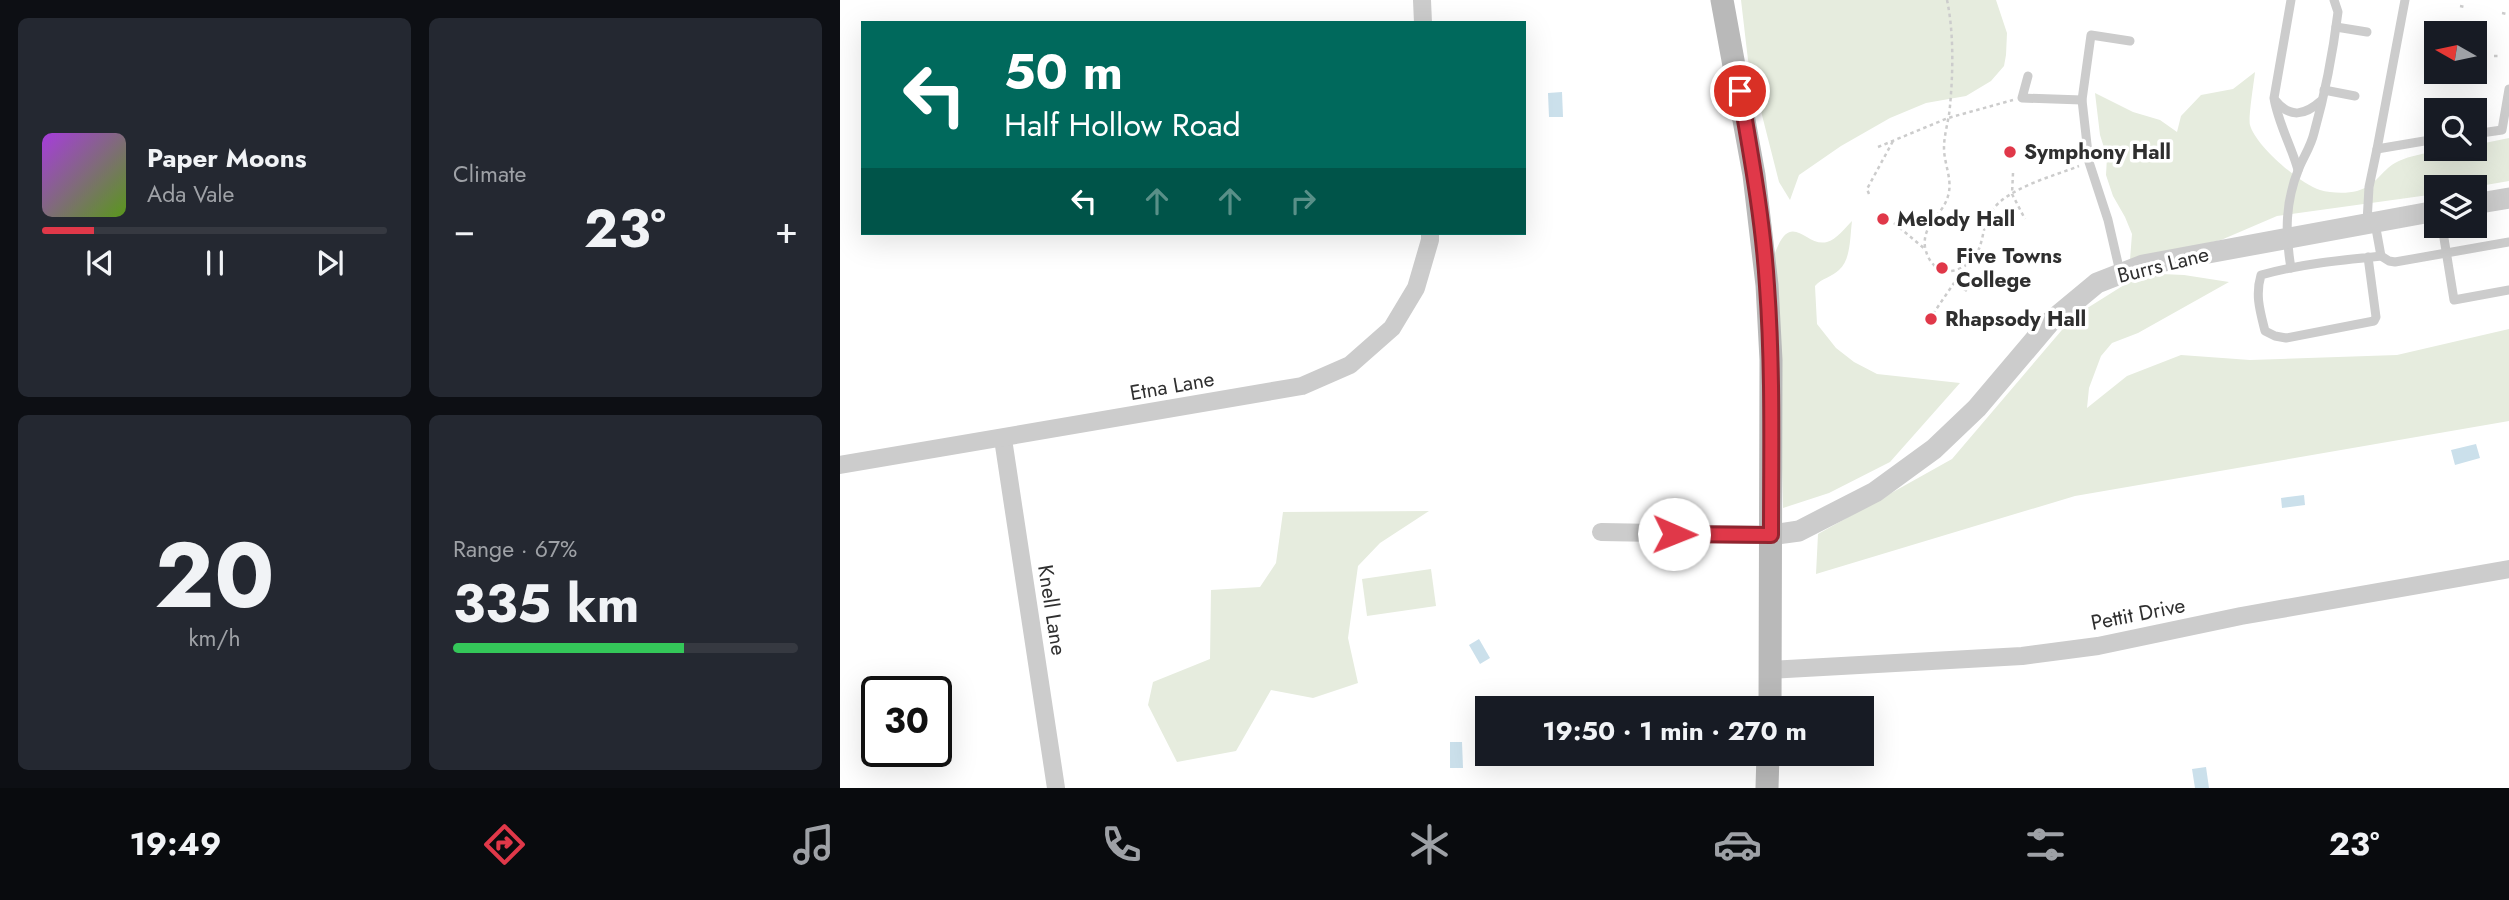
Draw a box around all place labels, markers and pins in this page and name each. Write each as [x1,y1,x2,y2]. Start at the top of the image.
pin [1710,61,1770,121]
place label: Symphony Hall [2024,137,2171,167]
marker: Symphony Hall [2002,144,2018,160]
place label: Melody Hall [1897,204,2015,234]
marker: Melody Hall [1875,211,1891,227]
place label: Five Towns College [1956,241,2062,295]
marker: Five Towns College [1934,260,1950,276]
place label: Rhapsody Hall [1945,304,2086,334]
marker: Rhapsody Hall [1923,311,1939,327]

